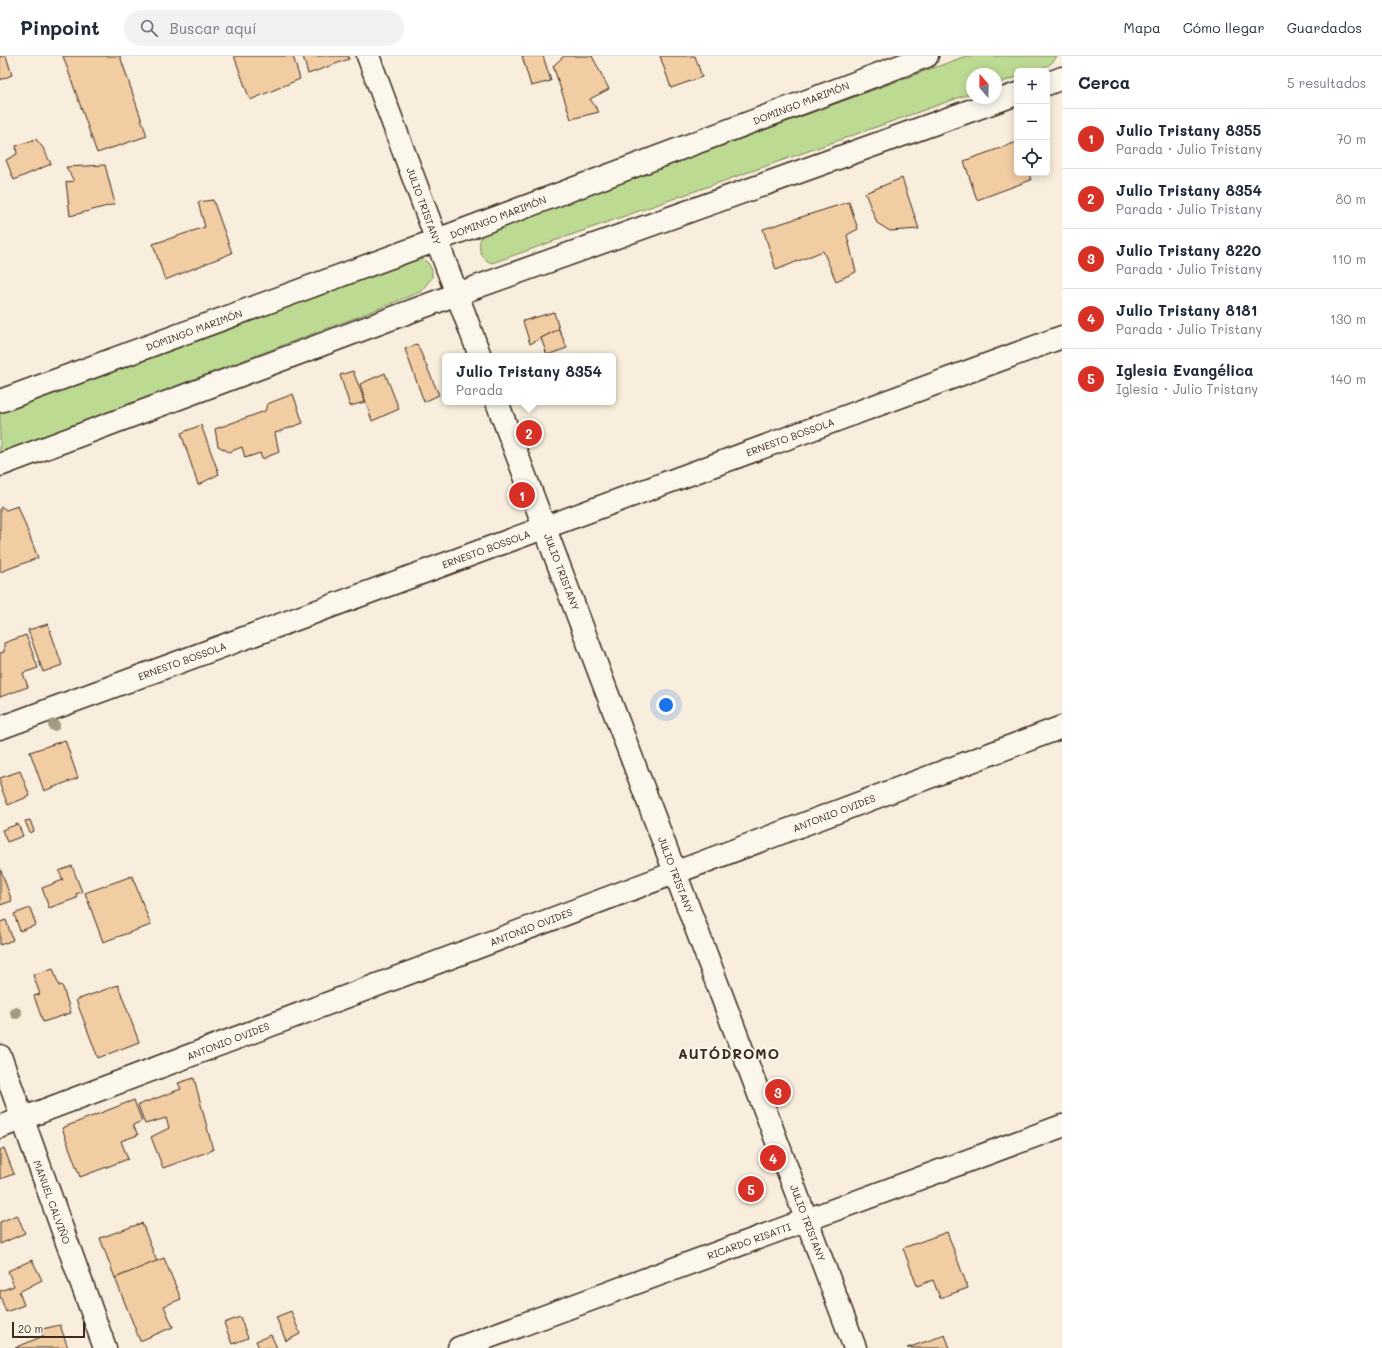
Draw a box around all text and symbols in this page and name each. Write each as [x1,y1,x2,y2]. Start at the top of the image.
search box [124,10,404,46]
text: Pinpoint [20,15,100,40]
icon: search [138,17,160,39]
text: Buscar aquí [170,18,257,38]
text: Mapa [1124,18,1161,37]
text: Cómo llegar [1183,18,1265,37]
text: Guardados [1287,18,1362,37]
north arrow [966,68,1002,104]
map controls [1014,68,1050,176]
button: + [1014,68,1050,104]
text: Cerca [1078,71,1130,93]
text: 5 resultados [1287,74,1366,91]
street label: DOMINGO MARIMÓN [751,78,851,128]
button: − [1014,104,1050,140]
text: Julio Tristany 8355 [1116,120,1261,140]
text: 1 [1088,130,1094,147]
text: 70 m [1336,130,1366,147]
button: locate [1014,140,1050,176]
text: Parada · Julio Tristany [1116,140,1262,157]
street label: JULIO TRISTANY [404,165,444,247]
text: Julio Tristany 8354 [1116,180,1262,200]
text: 2 [1087,190,1095,207]
text: 80 m [1336,190,1366,207]
street label: DOMINGO MARIMÓN [448,192,548,242]
text: Parada · Julio Tristany [1116,200,1262,217]
text: Julio Tristany 8220 [1116,240,1261,260]
text: 3 [1087,250,1095,267]
text: 110 m [1332,250,1366,267]
text: Parada · Julio Tristany [1116,260,1262,277]
text: Julio Tristany 8181 [1116,300,1257,320]
street label: DOMINGO MARIMÓN [144,306,244,354]
text: 4 [1087,310,1095,327]
text: 130 m [1330,310,1366,327]
text: Parada · Julio Tristany [1116,320,1262,337]
popup [442,353,616,405]
text: Iglesia Evangélica [1116,360,1254,380]
text: Julio Tristany 8354 [456,361,602,381]
text: 5 [1087,370,1095,387]
text: 140 m [1330,370,1366,387]
text: Iglesia · Julio Tristany [1116,380,1258,397]
text: Parada [456,381,503,398]
street label: ERNESTO BOSSOLA [744,414,836,459]
pin: 2 [516,418,542,448]
pin: 1 [509,480,535,510]
street label: ERNESTO BOSSOLA [440,526,532,571]
street label: JULIO TRISTANY [541,532,583,612]
street label: ERNESTO BOSSOLA [136,638,228,683]
your location [656,695,676,715]
street label: ANTONIO OVIDES [791,791,878,835]
street label: JULIO TRISTANY [655,835,697,915]
street label: ANTONIO OVIDES [488,905,575,949]
street label: ANTONIO OVIDES [185,1019,272,1063]
district label: AUTÓDROMO [678,1044,780,1063]
pin: 3 [765,1077,791,1107]
pin: 4 [760,1143,786,1173]
street label: MANUEL CALVIÑO [30,1158,74,1246]
pin: 5 [738,1174,764,1204]
street label: JULIO TRISTANY [787,1183,829,1263]
street label: RICARDO RISATTI [705,1219,793,1263]
scale bar [12,1320,85,1339]
text: 20 m [18,1321,43,1336]

